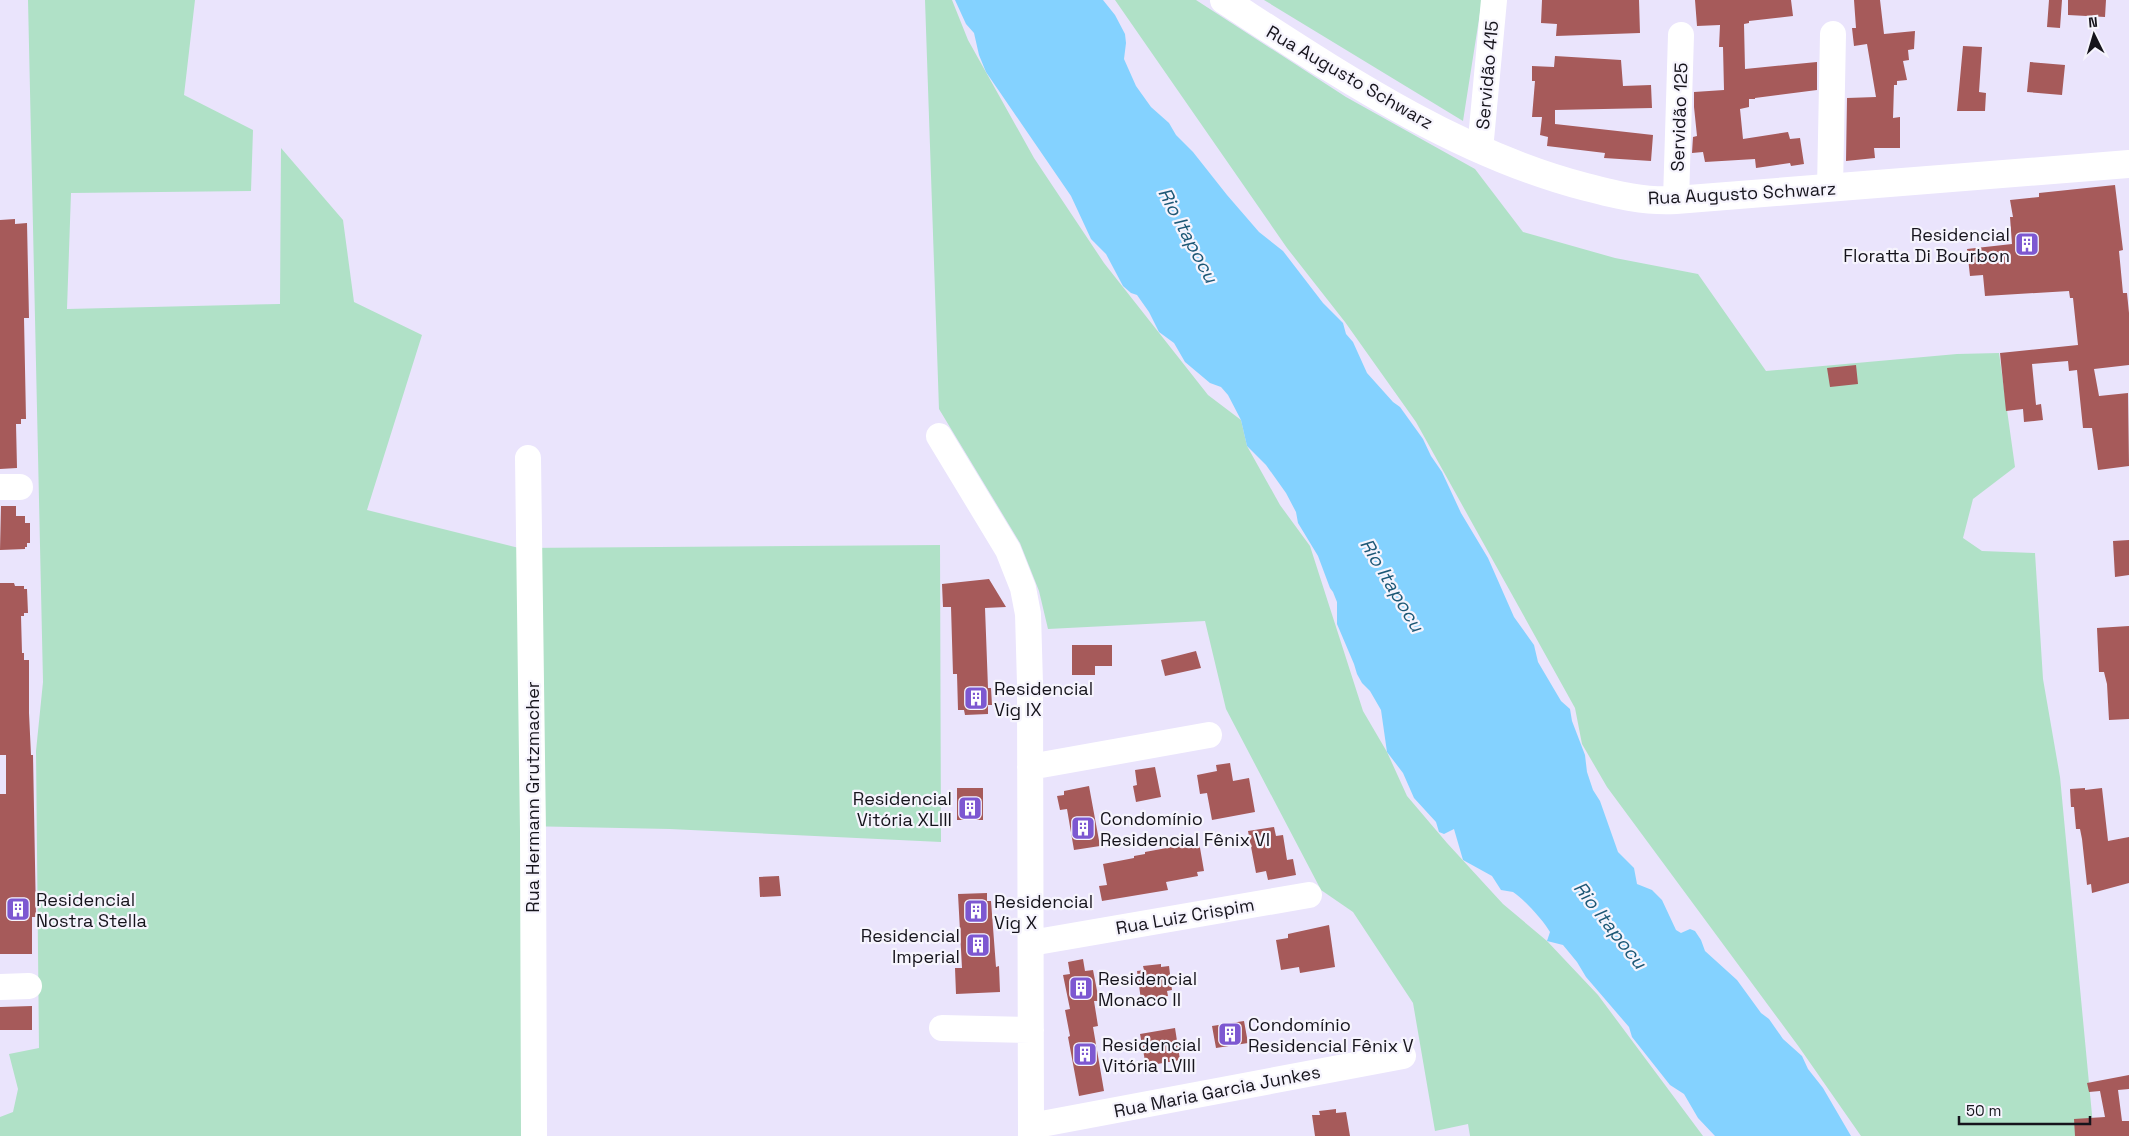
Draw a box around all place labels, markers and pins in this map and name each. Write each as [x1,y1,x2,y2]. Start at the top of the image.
place label: Residencial Floratta Di Bourbon [1843,223,2010,267]
building icon: Residencial Floratta Di Bourbon [2014,231,2040,257]
place label: Residencial Vig IX [994,677,1093,721]
building icon: Residencial Vig IX [963,685,989,711]
place label: Residencial Vitória XLIII [853,787,952,831]
building icon: Residencial Vitória XLIII [957,795,983,821]
place label: Condomínio Residencial Fênix VI [1100,807,1270,851]
building icon: Condomínio Residencial Fênix VI [1070,815,1096,841]
place label: Residencial Nostra Stella [36,888,147,932]
place label: Residencial Vig X [994,890,1093,934]
building icon: Residencial Nostra Stella [5,896,31,922]
building icon: Residencial Vig X [963,898,989,924]
place label: Residencial Imperial [861,924,960,968]
building icon: Residencial Imperial [965,932,991,958]
place label: Residencial Monaco II [1098,967,1197,1011]
building icon: Residencial Monaco II [1068,975,1094,1001]
place label: Condomínio Residencial Fênix V [1248,1013,1414,1057]
building icon: Condomínio Residencial Fênix V [1217,1021,1243,1047]
place label: Residencial Vitória LVIII [1102,1033,1201,1077]
building icon: Residencial Vitória LVIII [1072,1041,1098,1067]

